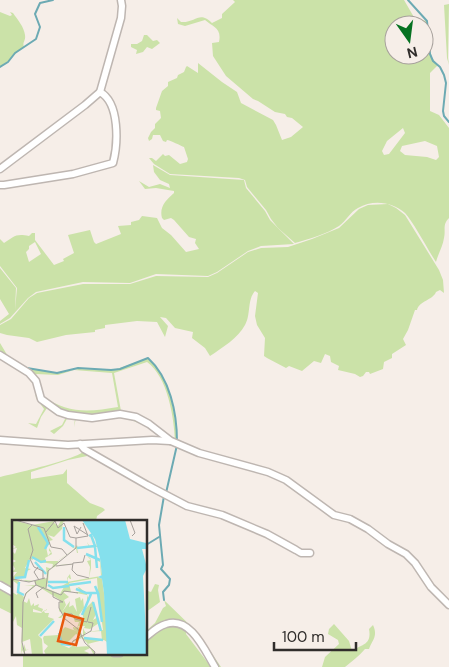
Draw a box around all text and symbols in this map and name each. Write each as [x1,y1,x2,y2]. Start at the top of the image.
north arrow [384,15,434,65]
text: N [405,43,419,63]
inset map [12,520,148,654]
scale bar [274,620,356,652]
text: 100 m [282,627,325,647]

